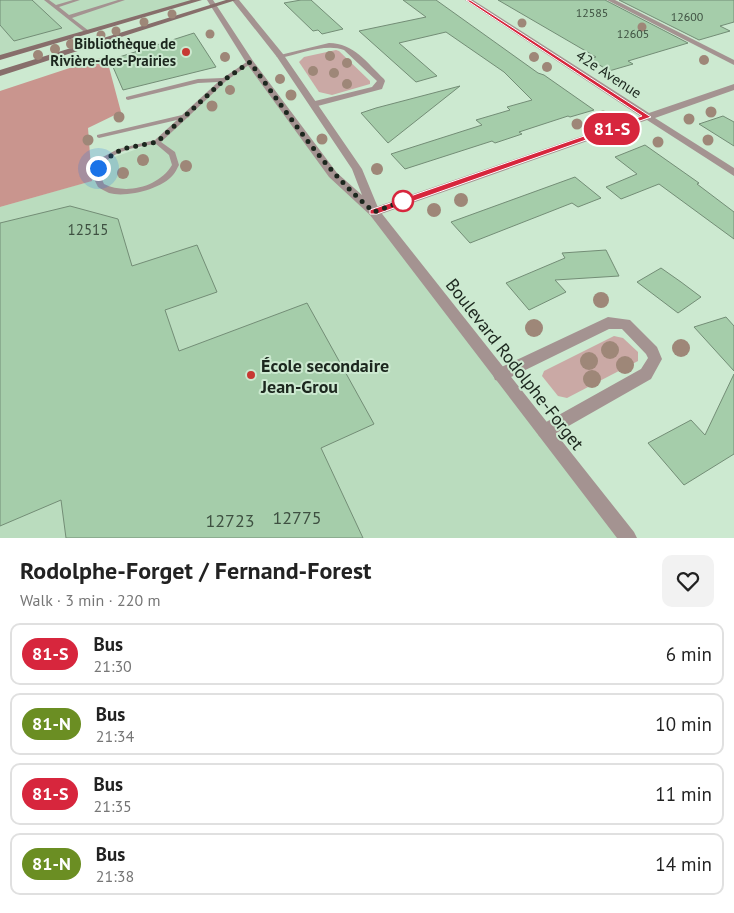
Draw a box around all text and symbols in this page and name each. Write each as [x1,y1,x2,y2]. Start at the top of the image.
house number: 12585 [576,5,608,20]
house number: 12600 [671,9,704,24]
house number: 12605 [617,26,649,41]
place label: Bibliothèque de Rivière-des-Prairies [50,34,176,70]
marker: Bibliothèque de Rivière-des-Prairies [180,46,192,58]
street label: 42e Avenue [573,46,645,102]
line badge: 81-S [577,113,647,145]
text: 81-S [594,117,630,140]
your location [86,156,111,181]
unlabelled marker [392,190,414,212]
house number: 12515 [68,220,108,239]
street label: Boulevard Rodolphe-Forget [441,274,589,454]
place label: École secondaire Jean-Grou [260,354,389,398]
marker: École secondaire Jean-Grou [245,369,257,381]
house number: 12775 [272,506,322,529]
house number: 12723 [205,509,255,532]
text: Rodolphe-Forget / Fernand-Forest [20,555,371,586]
button: heart [662,555,714,607]
text: Walk · 3 min · 220 m [20,590,160,610]
text: Bus [93,632,123,656]
text: 81-S [32,642,68,665]
text: 6 min [666,642,712,666]
text: 21:30 [93,656,132,676]
text: Bus [96,702,125,726]
text: 81-N [32,712,71,735]
text: 10 min [655,712,712,736]
text: 21:34 [96,726,134,746]
text: Bus [93,772,123,796]
text: 81-S [32,782,68,805]
text: 11 min [655,782,712,806]
text: 21:35 [93,796,132,816]
text: Bus [96,842,125,866]
text: 81-N [32,852,71,875]
text: 14 min [655,852,712,876]
text: 21:38 [96,866,134,886]

